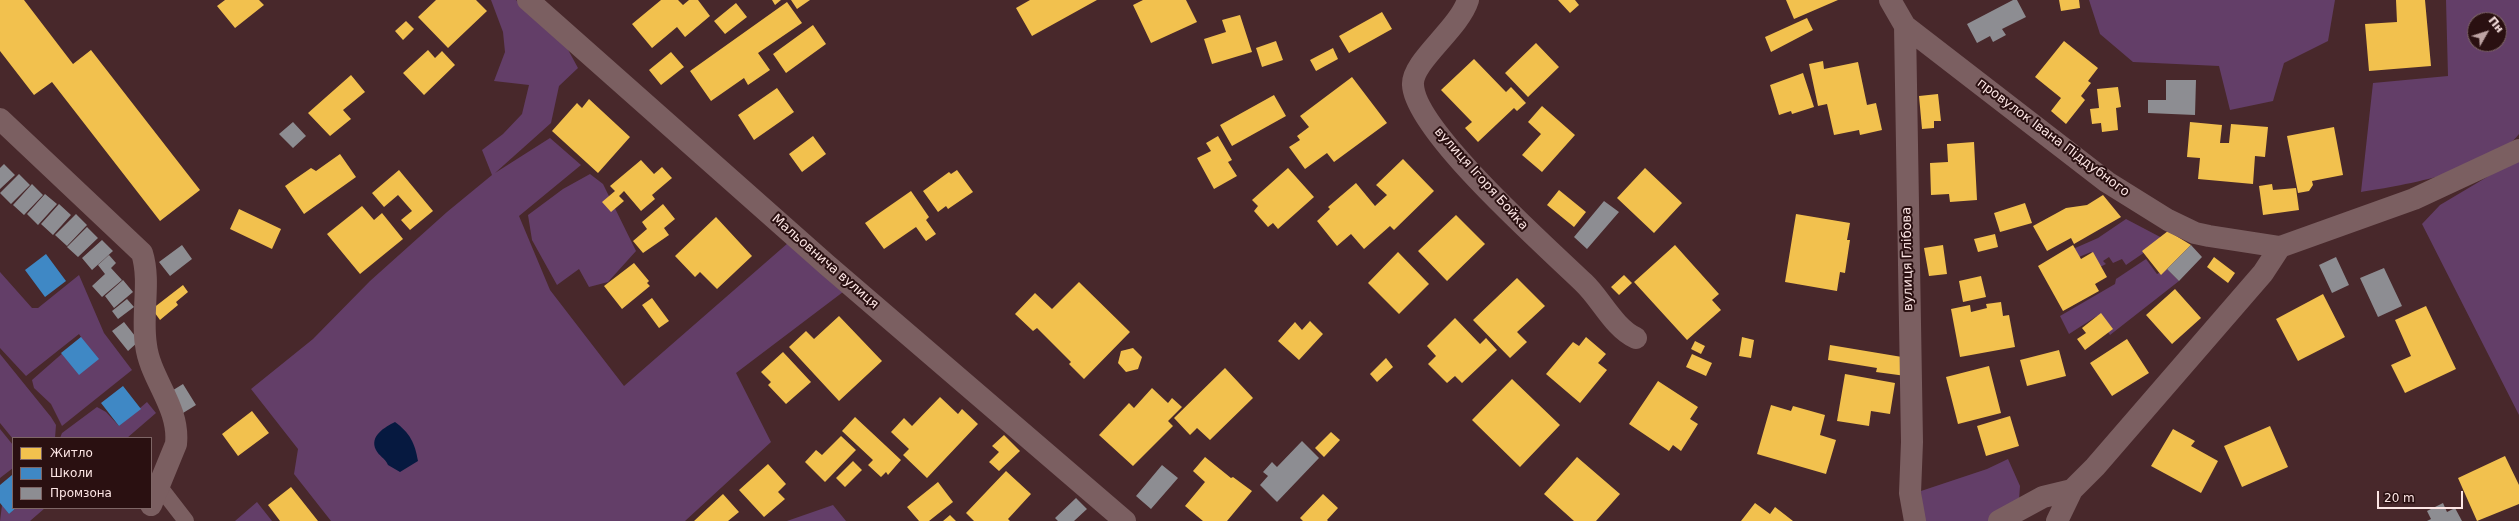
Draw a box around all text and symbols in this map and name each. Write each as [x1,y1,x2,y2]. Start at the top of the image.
north arrow [2467,12,2507,52]
text: Пн [2486,14,2506,35]
street label: провулок Івана Піддубного [1974,76,2132,200]
street label: вулиця Ігоря Бойка [1431,124,1531,234]
street label: вулиця Глібова [1899,207,1917,311]
street label: Мальовнича вулиця [768,211,882,313]
legend [12,437,152,509]
text: Житло [50,446,93,460]
text: Школи [50,466,93,480]
scale bar [2379,483,2465,509]
text: Промзона [50,486,112,500]
text: 20 m [2384,491,2415,505]

